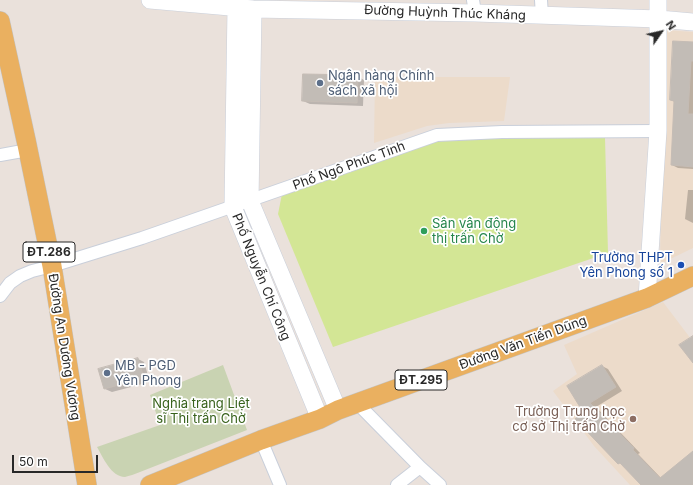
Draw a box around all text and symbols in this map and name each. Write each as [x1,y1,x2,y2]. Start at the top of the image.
street label: Đường Huỳnh Thúc Kháng [364,2,526,24]
north arrow [641,12,681,52]
text: N [663,18,679,33]
place label: Ngân hàng Chính sách xã hội [328,68,434,99]
marker: Ngân hàng Chính sách xã hội [315,78,325,88]
street label: Phố Ngô Phúc Tinh [291,138,407,194]
street label: Phố Nguyễn Chí Công [228,211,294,343]
place label: Sân vận động thị trấn Chờ [432,216,516,247]
marker: Sân vận động thị trấn Chờ [419,226,429,236]
road number: ĐT.286 [23,242,75,262]
place label: Trường THPT Yên Phong số 1 [580,250,673,281]
marker: Trường THPT Yên Phong số 1 [676,260,686,270]
street label: Đường An Dương Vương [45,272,83,422]
street label: Đường Văn Tiến Dũng [457,313,589,373]
place label: MB - PGD Yên Phong [115,358,181,389]
marker: MB - PGD Yên Phong [102,368,112,378]
road number: ĐT.295 [395,370,447,390]
park label: Nghĩa trang Liệt sĩ Thị trấn Chờ [152,396,250,427]
place label: Trường Trung học cơ sở Thị trấn Chờ [512,404,625,435]
marker: Trường Trung học cơ sở Thị trấn Chờ [628,414,638,424]
scale bar [14,447,100,473]
text: 50 m [19,454,48,469]

